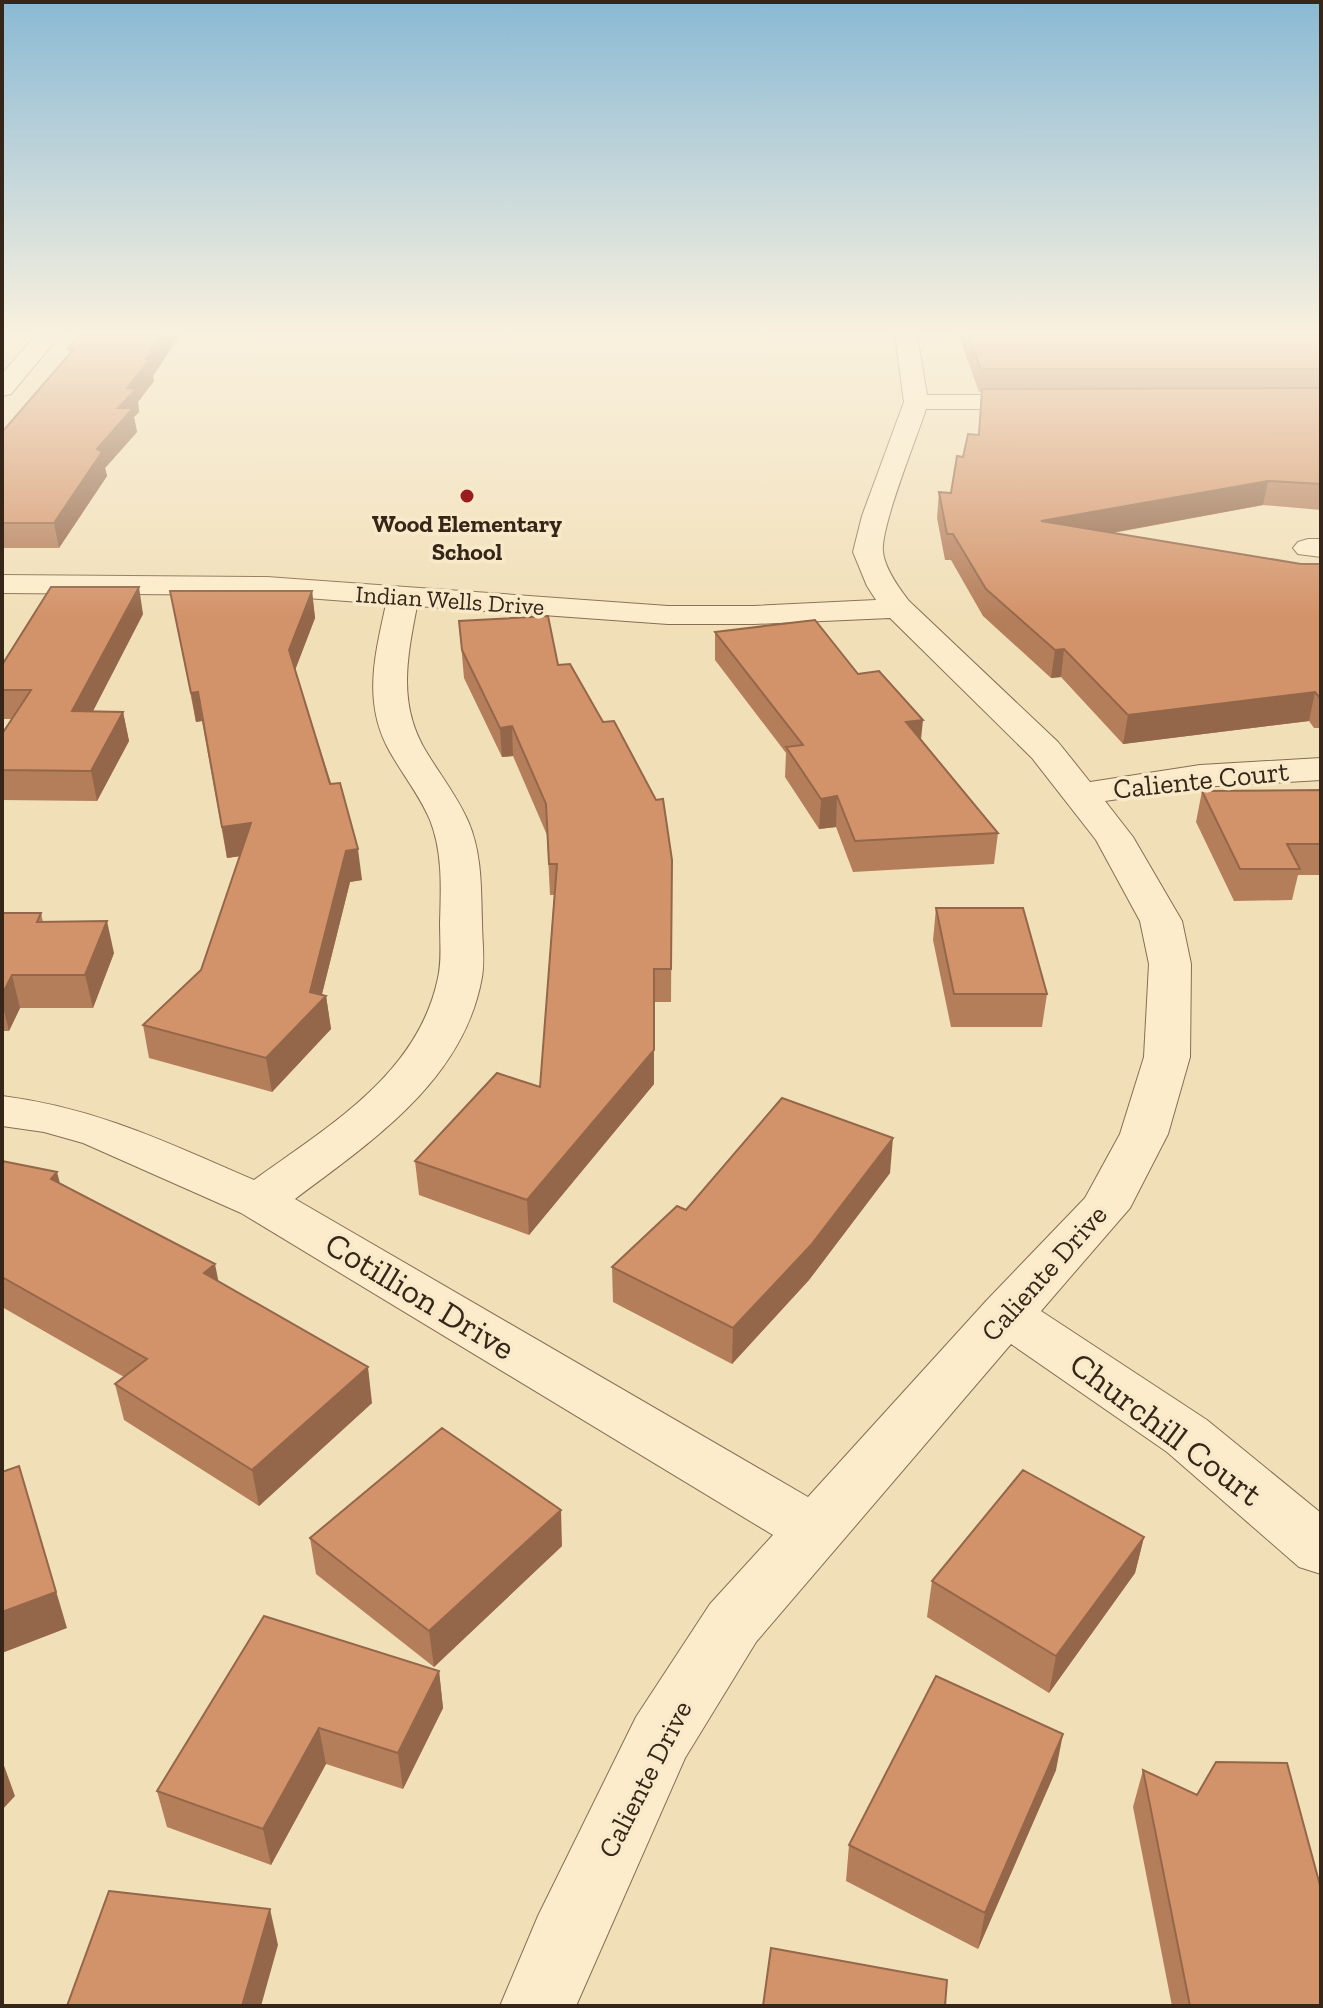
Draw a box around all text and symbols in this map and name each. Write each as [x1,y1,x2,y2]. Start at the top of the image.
marker: Wood Elementary School [458,487,476,505]
place label: Wood Elementary School [372,509,562,566]
street label: Indian Wells Drive [355,579,545,621]
street label: Caliente Court [1112,754,1291,806]
street label: Caliente Drive [974,1198,1114,1348]
street label: Cotillion Drive [318,1223,522,1369]
street label: Churchill Court [1062,1343,1270,1515]
street label: Caliente Drive [591,1695,699,1863]

